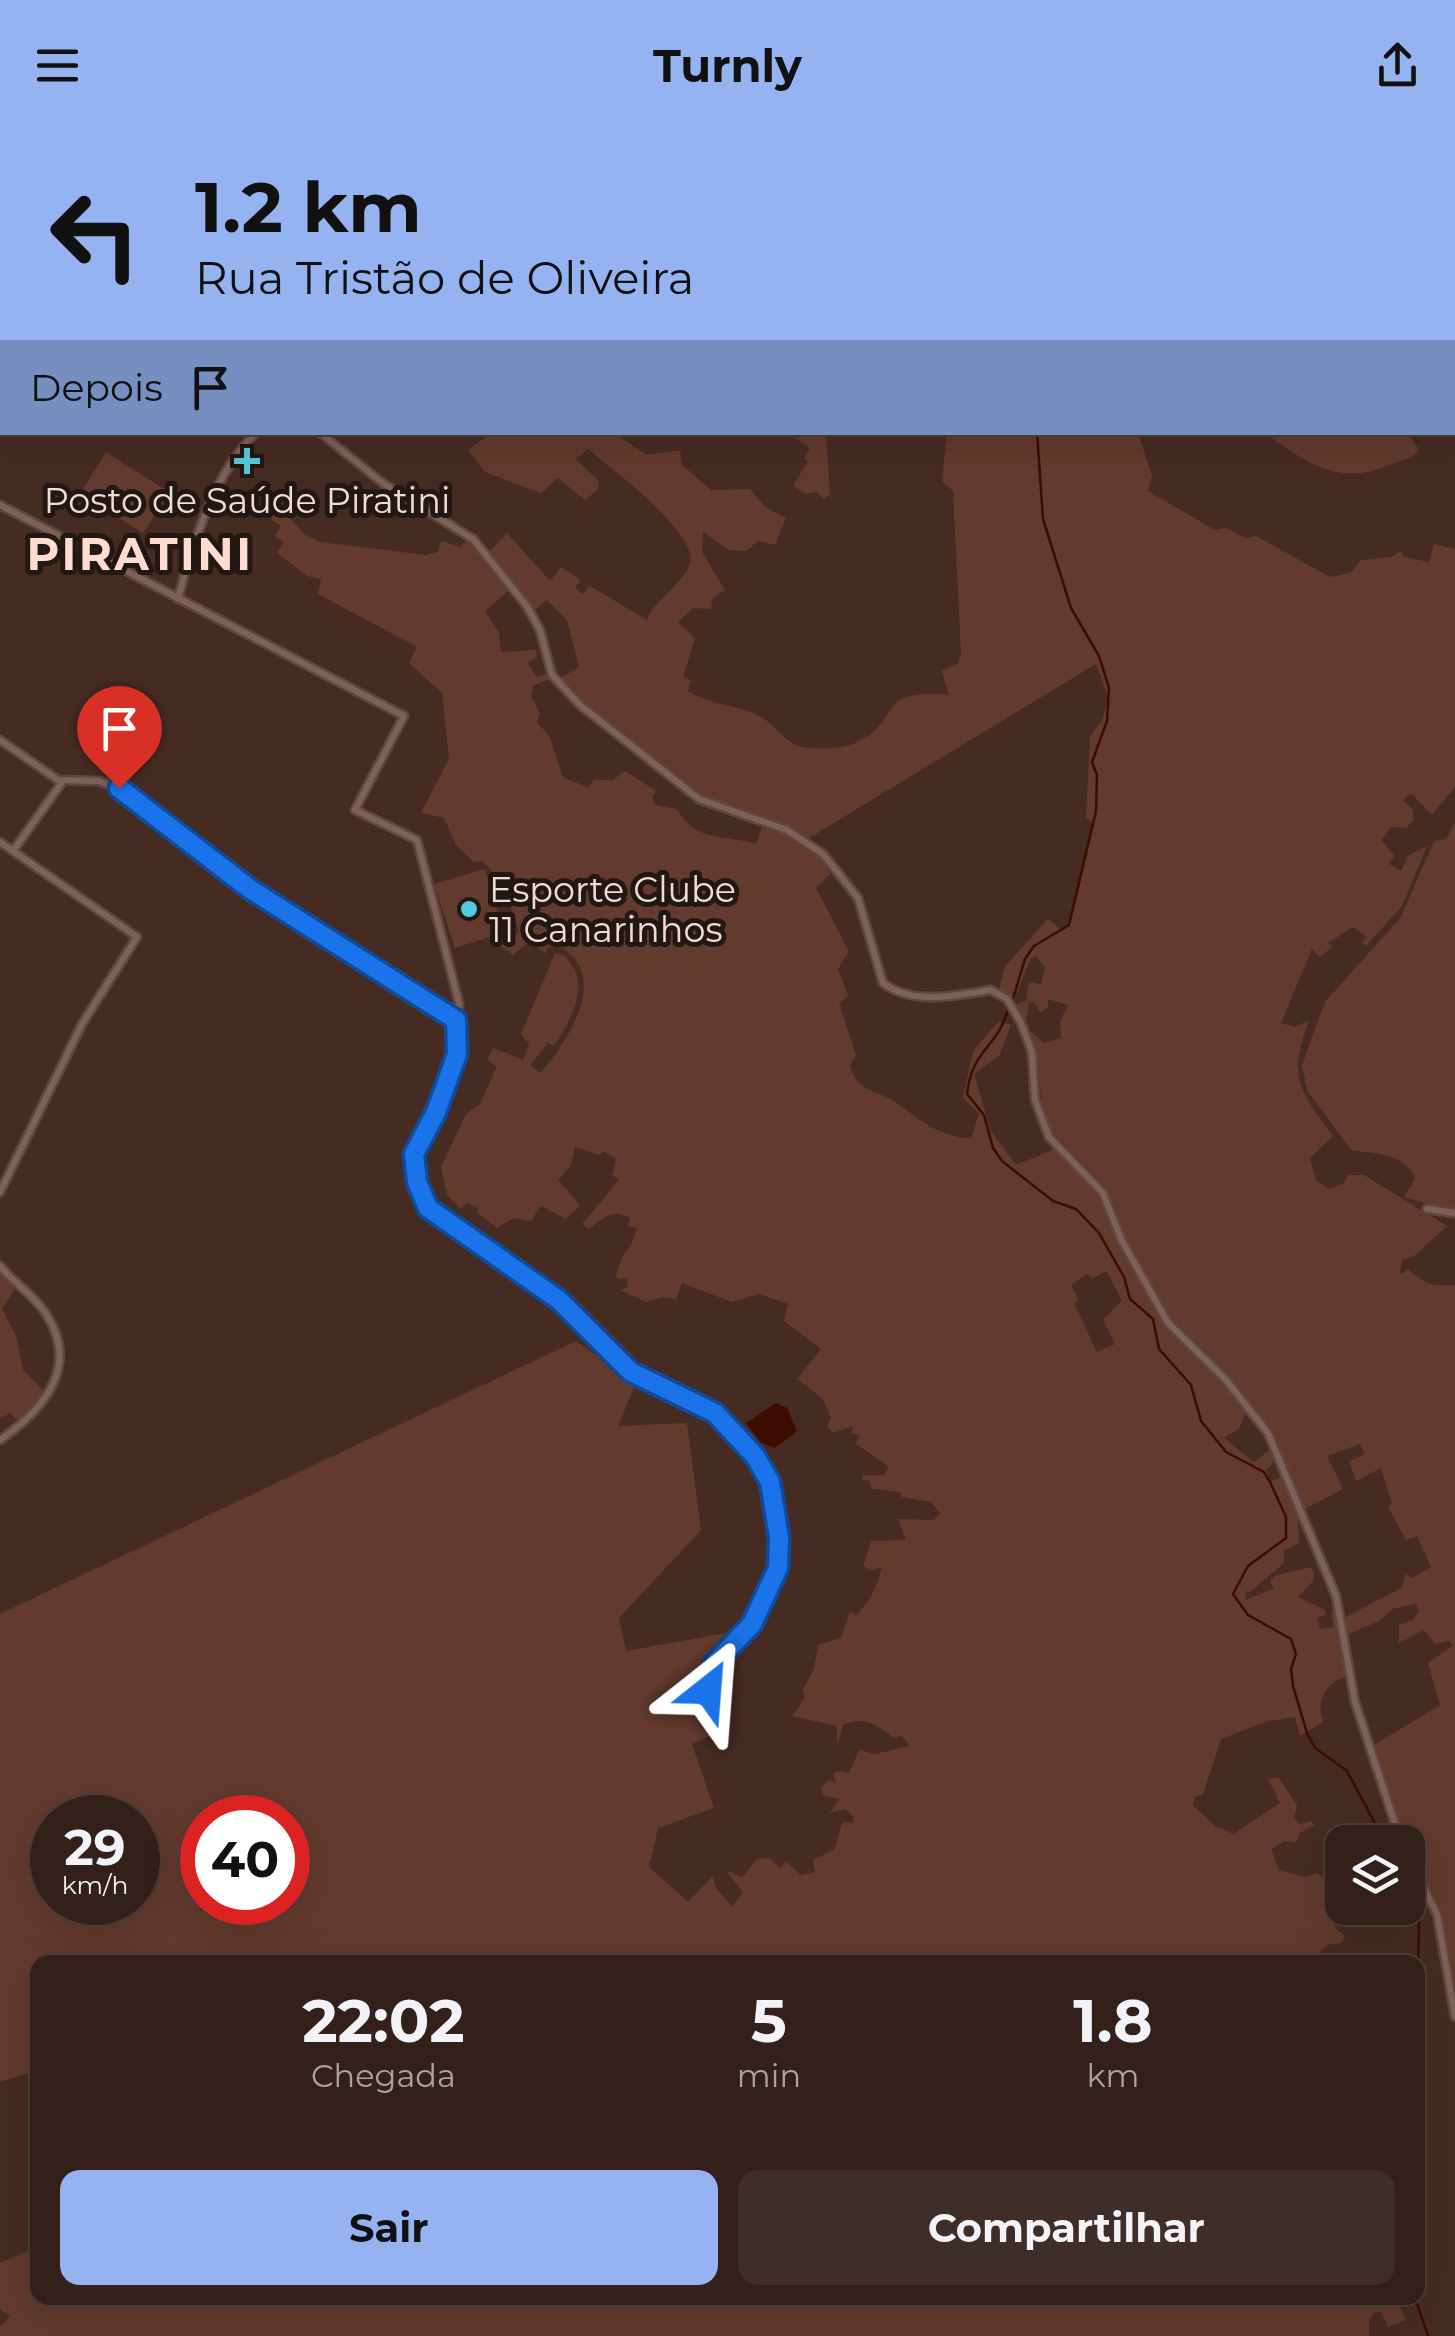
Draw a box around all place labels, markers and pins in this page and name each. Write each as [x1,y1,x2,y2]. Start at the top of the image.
marker: Posto de Saúde Piratini [234,448,260,474]
place label: Posto de Saúde Piratini [44,479,450,522]
pin [77,686,162,789]
place label: Esporte Clube 11 Canarinhos [489,868,736,951]
marker: Esporte Clube 11 Canarinhos [458,898,480,920]

